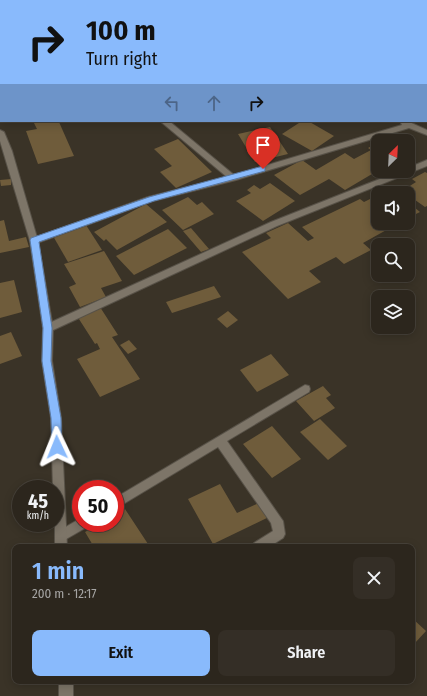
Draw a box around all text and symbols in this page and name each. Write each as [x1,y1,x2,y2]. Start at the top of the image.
text: 100 m [86,14,156,47]
icon: right [20,16,72,68]
text: Turn right [86,48,158,70]
icon: left [161,92,183,114]
icon: ahead [203,92,225,114]
icon: right [245,92,267,114]
pin [246,128,280,169]
icon: arrive [252,134,274,156]
north arrow [371,134,415,178]
map controls [371,134,415,334]
button: sound [371,186,415,230]
button: search [371,238,415,282]
button: layers [371,290,415,334]
position arrow [36,426,78,468]
speed limit sign: 50 [72,480,124,532]
text: 45 [28,489,48,513]
text: km/h [27,510,49,522]
text: 1 min [32,557,84,585]
button: close [353,557,395,599]
text: 200 m · 12:17 [32,586,97,601]
button: Exit [32,630,210,676]
button: Share [218,630,395,676]

